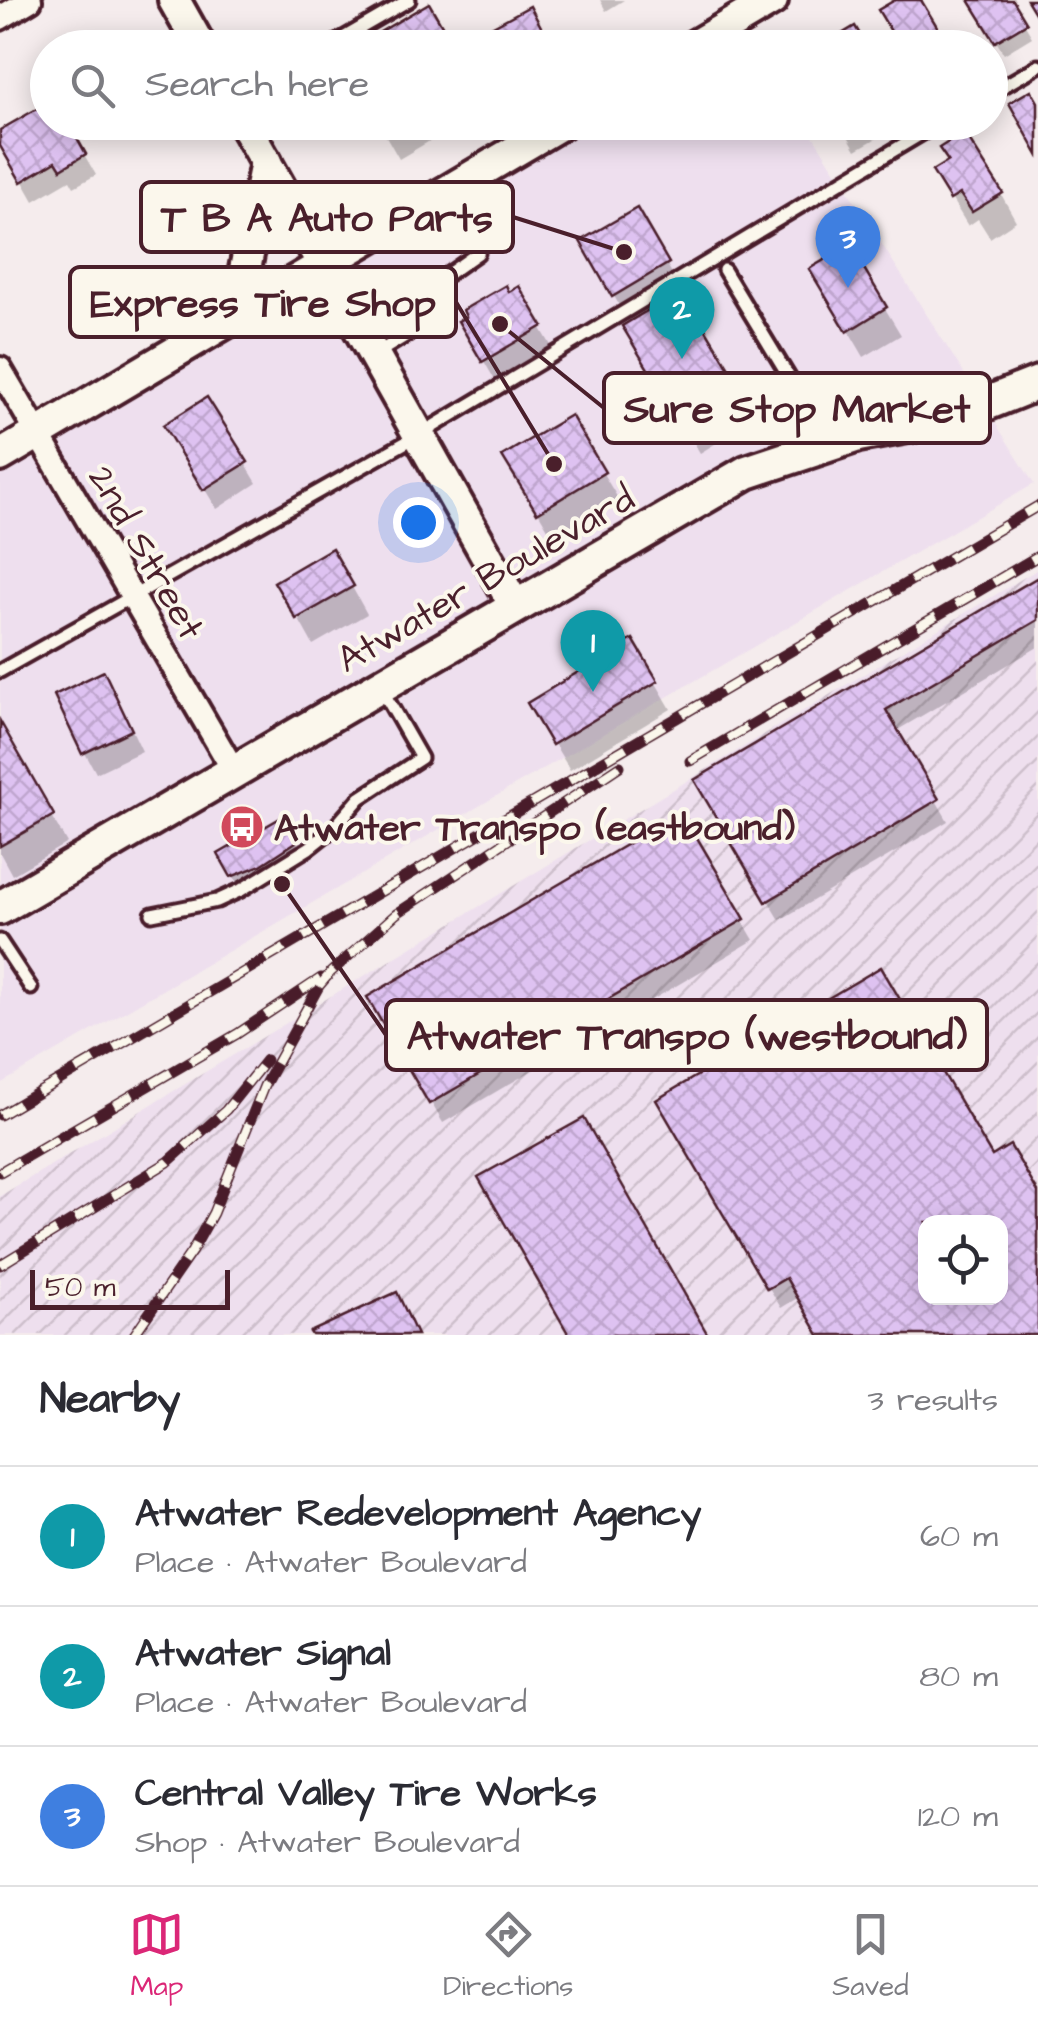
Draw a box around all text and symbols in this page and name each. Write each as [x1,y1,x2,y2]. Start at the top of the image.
search box [30,30,1008,140]
icon: search [65,58,120,113]
text: Search here [145,59,369,111]
callout: T B A Auto Parts [141,182,513,252]
text: T B A Auto Parts [160,192,493,247]
pin: 3 [816,206,880,288]
callout: Express Tire Shop [70,267,456,337]
pin: 2 [650,276,714,359]
text: Express Tire Shop [90,277,436,332]
callout: Sure Stop Market [604,373,990,443]
text: Sure Stop Market [623,383,971,438]
street label: 2nd Street [75,457,216,649]
street label: Atwater Boulevard [328,473,644,686]
your location [393,497,444,548]
pin: 1 [560,610,626,692]
place label: Atwater Transpo (eastbound) [274,803,795,856]
bus stop icon: Atwater Transpo (eastbound) [219,804,265,850]
callout: Atwater Transpo (westbound) [386,1000,987,1070]
text: Atwater Transpo (westbound) [407,1010,967,1065]
map controls [918,1215,1008,1305]
button: locate [918,1215,1008,1305]
scale bar [30,1265,230,1310]
text: 50 m [45,1268,116,1307]
text: Nearby [40,1371,180,1429]
text: 3 results [868,1378,998,1423]
text: Atwater Redevelopment Agency [135,1488,701,1540]
text: 1 [70,1514,75,1559]
text: 60 m [920,1514,998,1559]
text: Place · Atwater Boulevard [135,1540,527,1585]
text: Atwater Signal [135,1628,391,1680]
text: 2 [63,1654,82,1699]
text: 80 m [919,1654,998,1699]
text: Place · Atwater Boulevard [135,1680,527,1725]
text: Central Valley Tire Works [135,1768,597,1820]
text: 3 [64,1794,81,1839]
text: 120 m [918,1794,998,1839]
text: Shop · Atwater Boulevard [135,1820,520,1865]
tab: Map [129,1907,184,2006]
tab: Directions [443,1907,573,2006]
tab: Saved [832,1907,909,2006]

